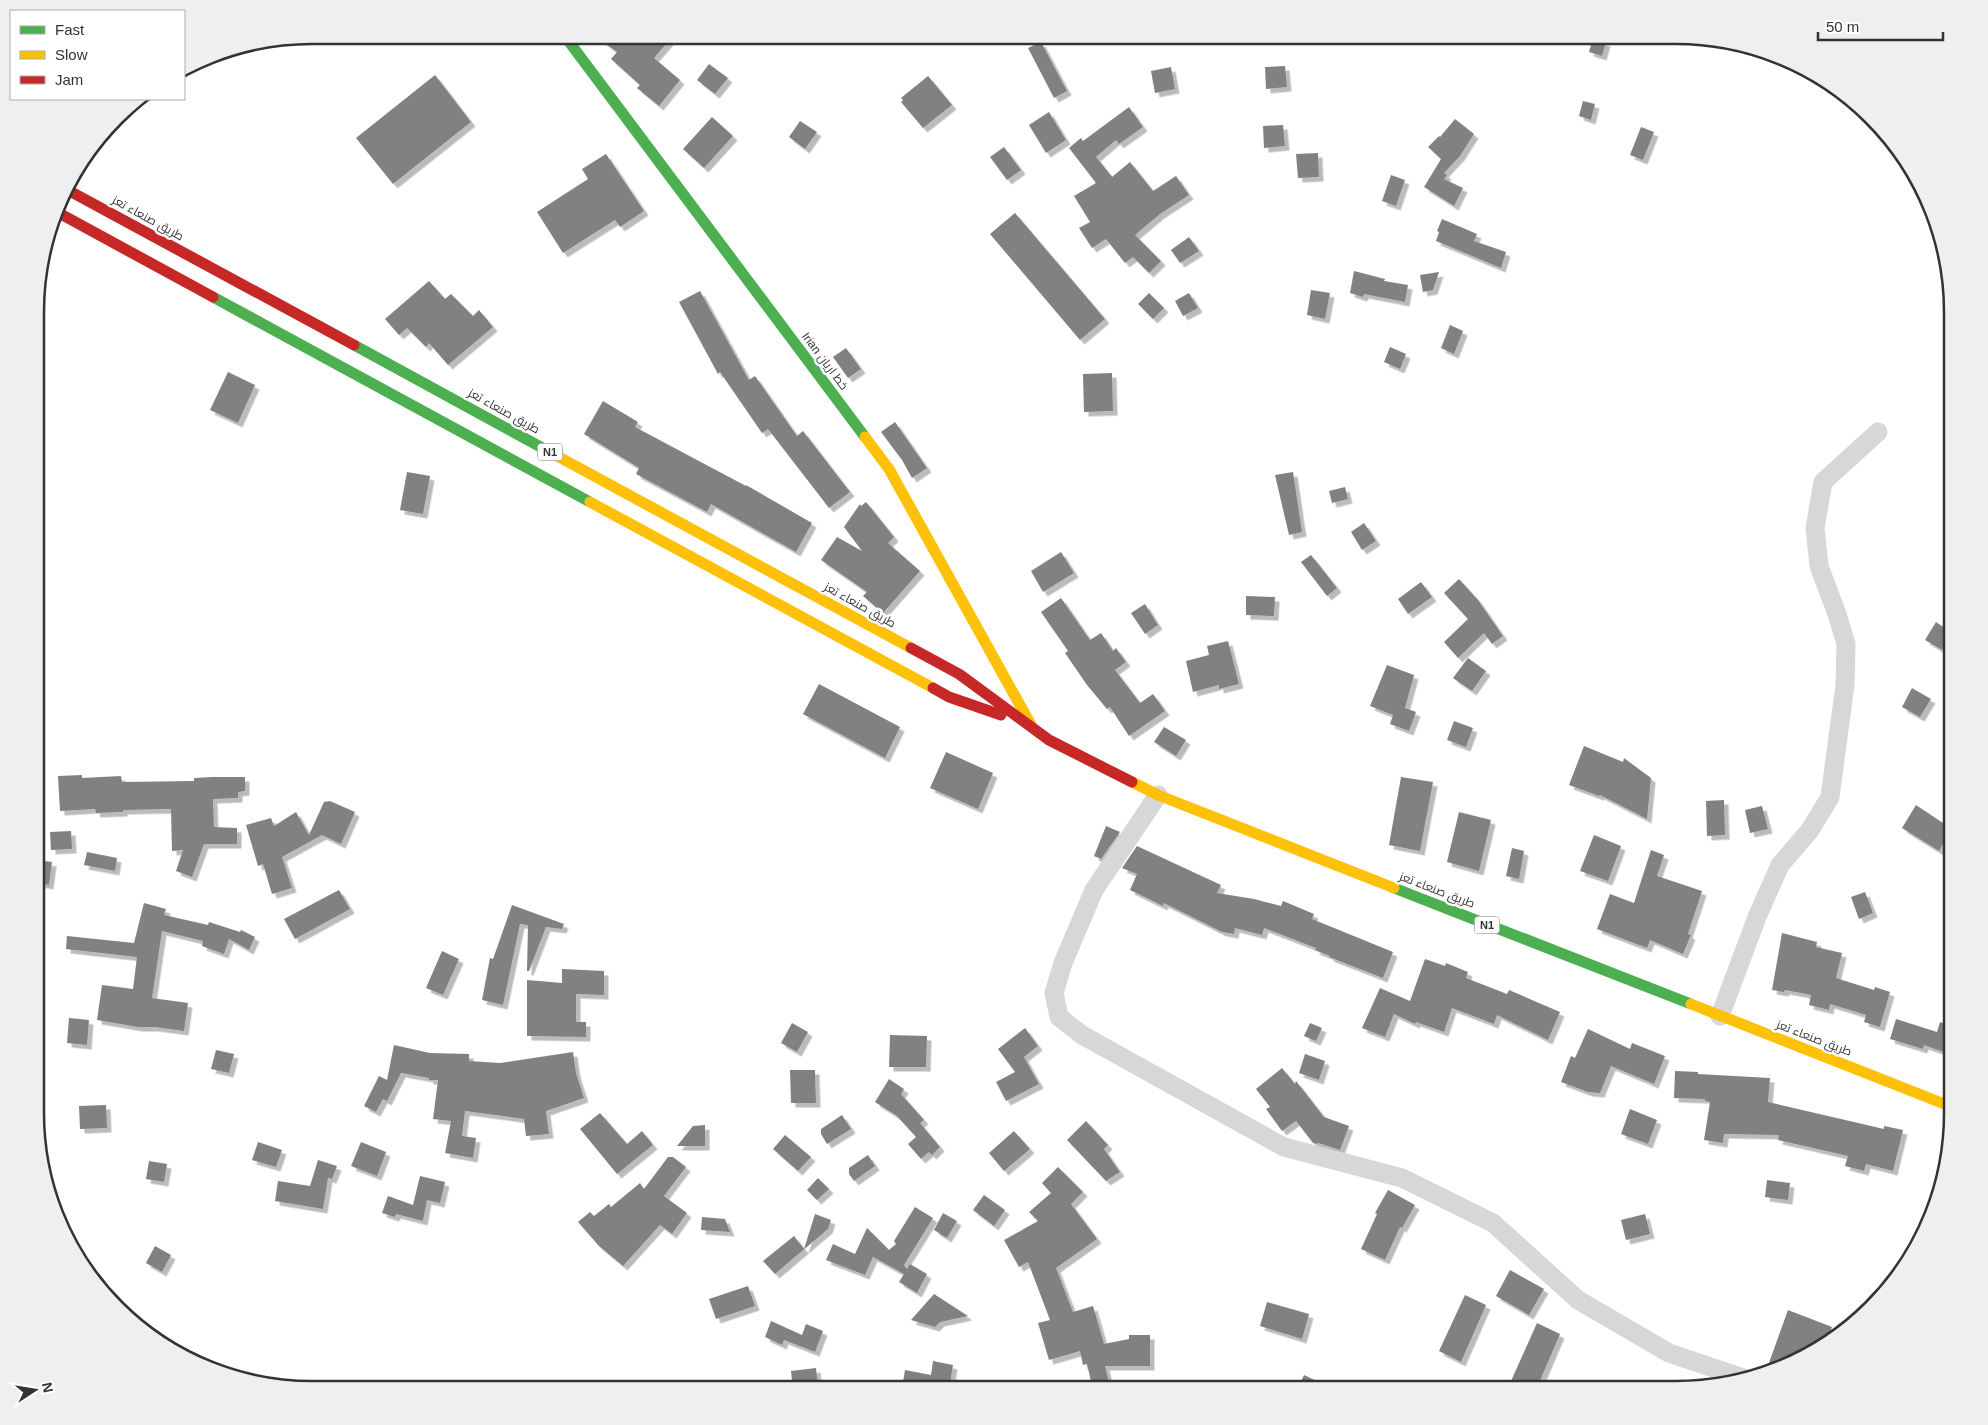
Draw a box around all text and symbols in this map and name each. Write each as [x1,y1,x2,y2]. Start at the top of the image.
legend [10,10,185,100]
scale bar [1818,10,1943,42]
text: 50 m [1826,18,1859,35]
text: Fast [55,21,85,38]
text: Slow [55,46,88,63]
text: Jam [55,71,83,88]
street label: طريق صنعاء تعز [109,192,186,243]
street label: Irian خط اريان [799,330,851,392]
street label: طريق صنعاء تعز [465,385,542,436]
road number: N1 [538,444,562,461]
street label: طريق صنعاء تعز [821,579,898,630]
street label: طريق صنعاء تعز [1396,869,1477,911]
road number: N1 [1474,916,1500,934]
street label: طريق صنعاء تعز [1773,1017,1854,1059]
north arrow [10,1365,60,1415]
text: N [39,1381,57,1394]

